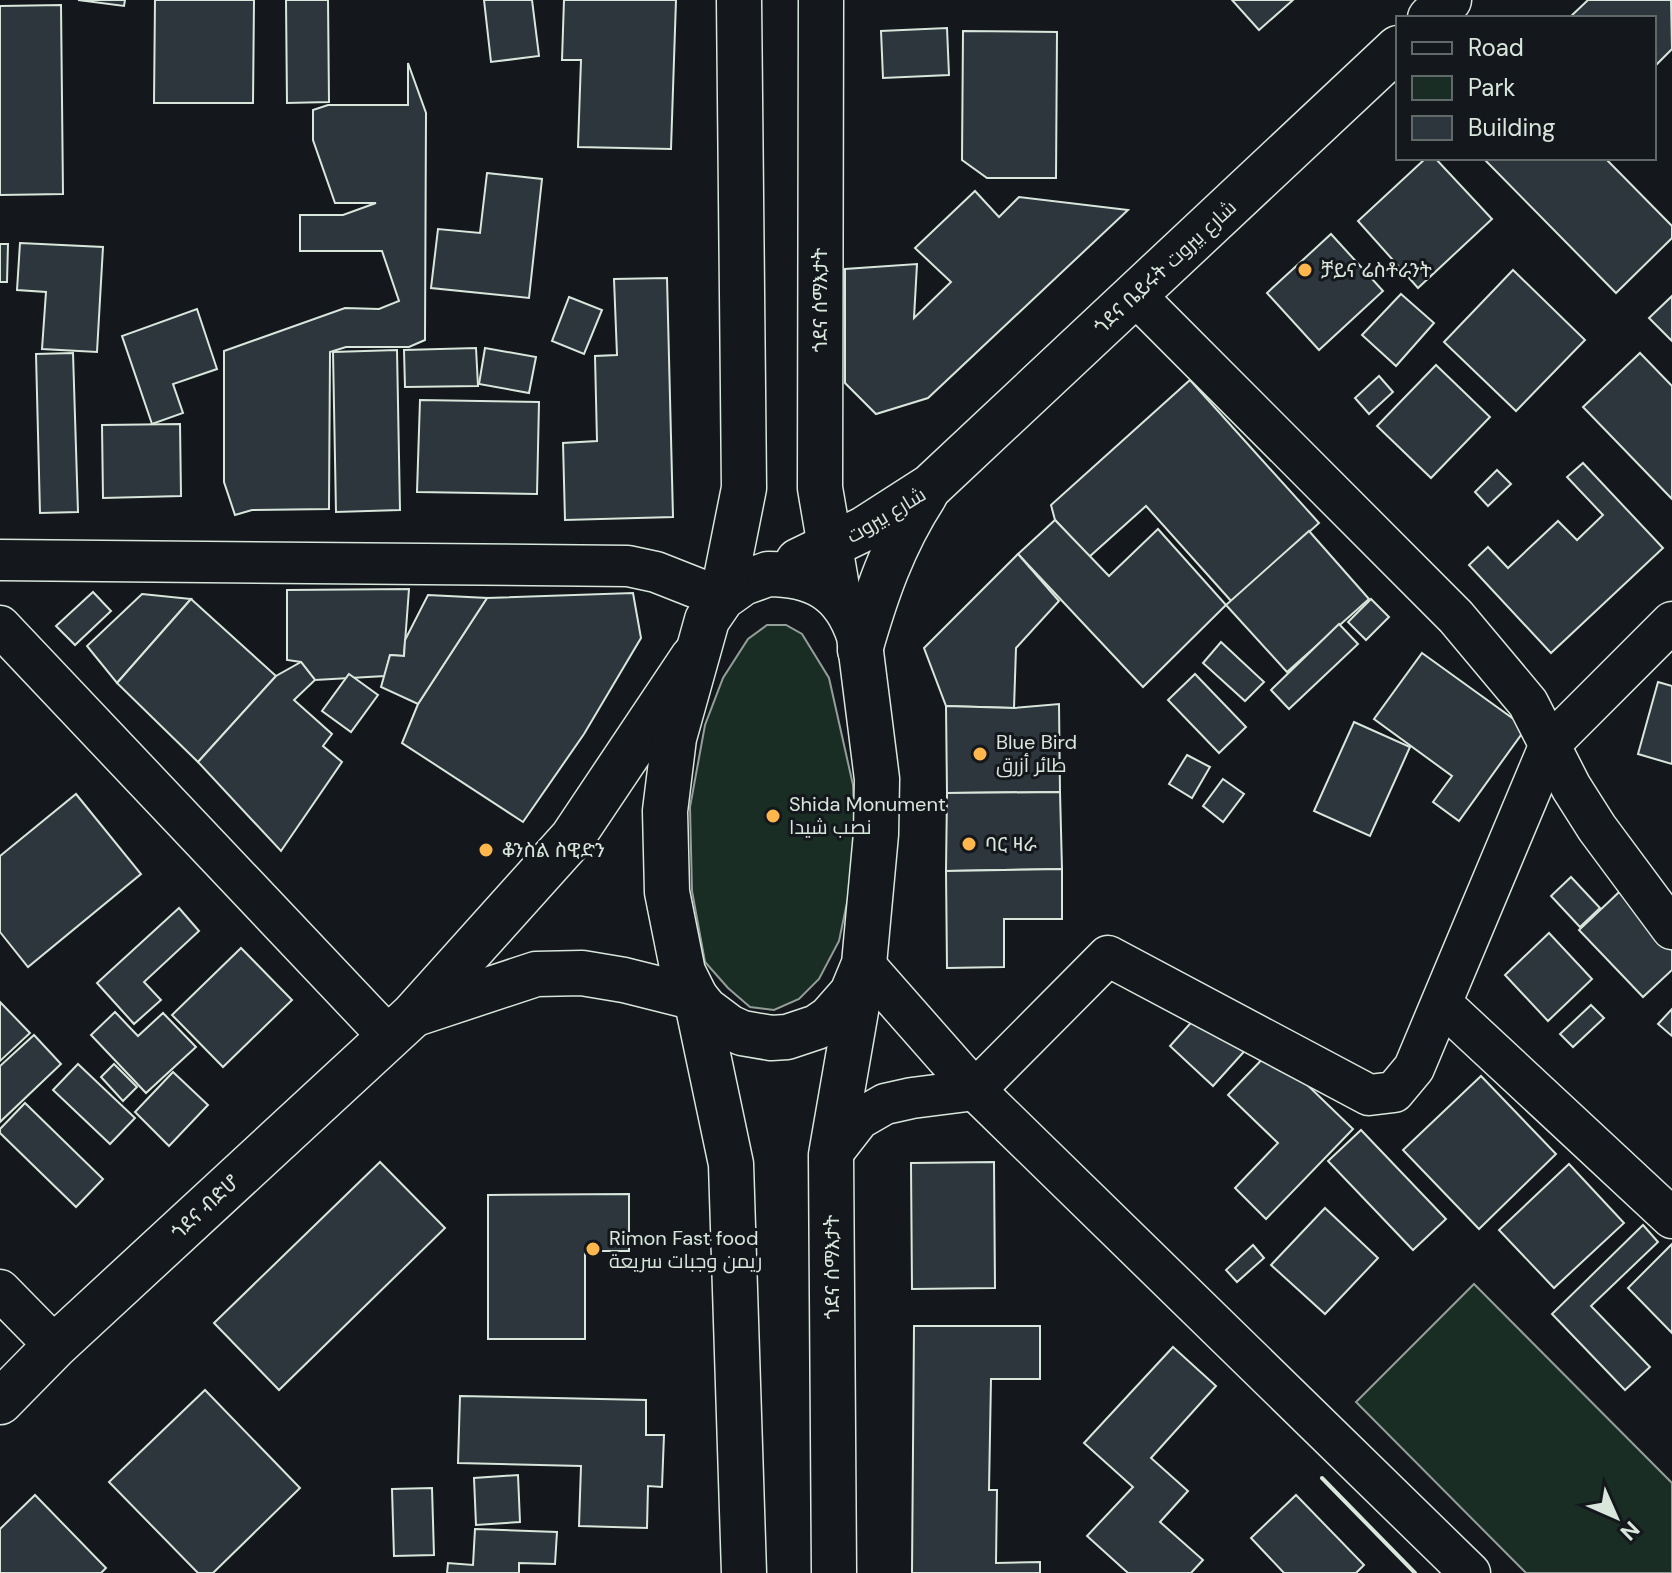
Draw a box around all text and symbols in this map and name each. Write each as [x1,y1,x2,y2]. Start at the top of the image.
legend [1396,16,1656,160]
text: Road [1468,32,1524,63]
text: Park [1468,72,1515,103]
text: Building [1468,112,1555,143]
street label: ጎደና ቤይሩት شارع بيروت [1088,194,1242,340]
street label: ጎደና ሰማእታት [807,248,833,352]
place label: ቻይና ሬስቶራንት [1321,257,1432,283]
marker: ቻይና ሬስቶራንት [1296,261,1314,279]
street label: شارع بيروت [842,481,931,550]
place label: Blue Bird طائر أزرق [996,729,1077,778]
marker: Blue Bird طائر أزرق [971,745,989,763]
place label: Shida Monument نصب شيدا [789,791,946,840]
marker: Shida Monument نصب شيدا [764,807,782,825]
place label: ባር ዛራ [985,831,1037,857]
marker: ባር ዛራ [960,835,978,853]
place label: ቆንስል ስዊድን [502,837,605,863]
marker: ቆንስል ስዊድን [477,841,495,859]
street label: ጎደና ብድሆ [166,1169,245,1245]
street label: ጎደና ሰማእታት [819,1215,845,1319]
place label: Rimon Fast food ريمن وجبات سريعة [609,1225,762,1274]
marker: Rimon Fast food ريمن وجبات سريعة [584,1240,602,1258]
north arrow [1576,1477,1656,1557]
text: N [1614,1515,1646,1547]

